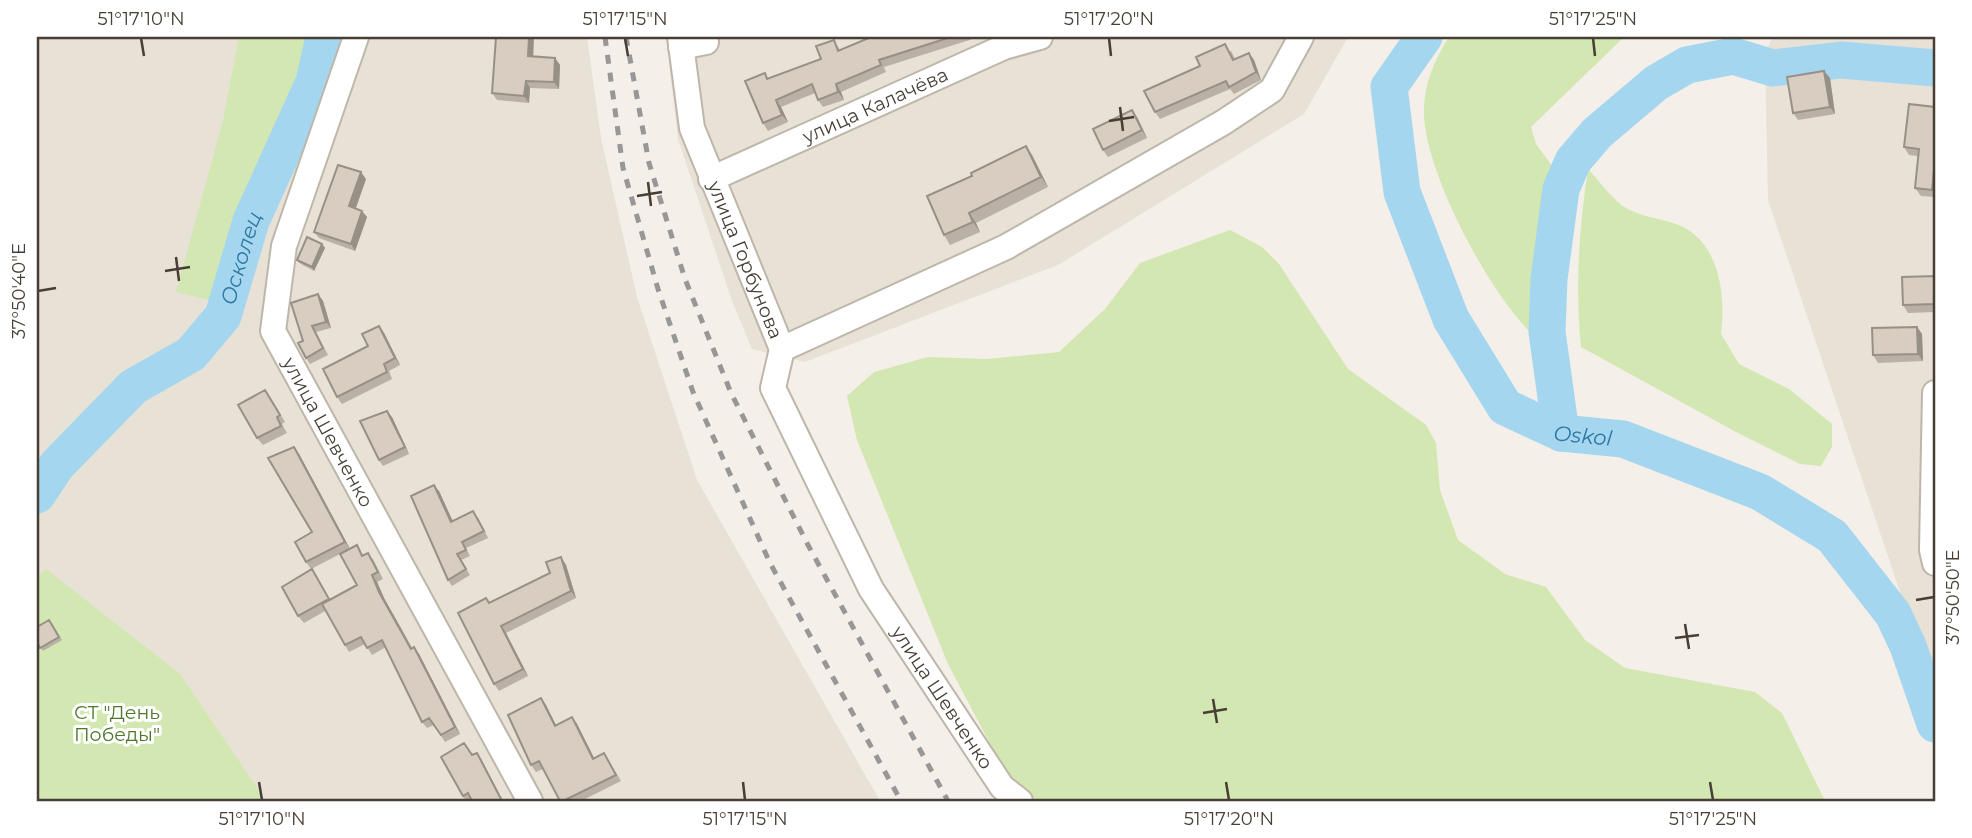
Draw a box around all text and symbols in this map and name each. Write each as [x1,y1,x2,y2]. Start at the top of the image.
text: 51°17'10"N [97,8,185,30]
text: 51°17'15"N [582,8,668,30]
text: 51°17'20"N [1064,8,1154,30]
text: 51°17'25"N [1549,8,1637,30]
street label: улица Калачёва [798,62,952,148]
street label: улица Горбунова [703,176,788,342]
water label: Осколец [215,207,266,307]
text: 37°50'40"E [8,243,30,339]
street label: улица Шевченко [278,352,378,511]
water label: Oskol [1553,420,1614,450]
text: 37°50'50"E [1942,549,1964,645]
street label: улица Шевченко [886,620,998,773]
park label: СТ "День Победы" [74,701,160,746]
text: 51°17'10"N [218,808,306,830]
text: 51°17'15"N [702,808,788,830]
text: 51°17'20"N [1184,808,1274,830]
text: 51°17'25"N [1669,808,1757,830]

